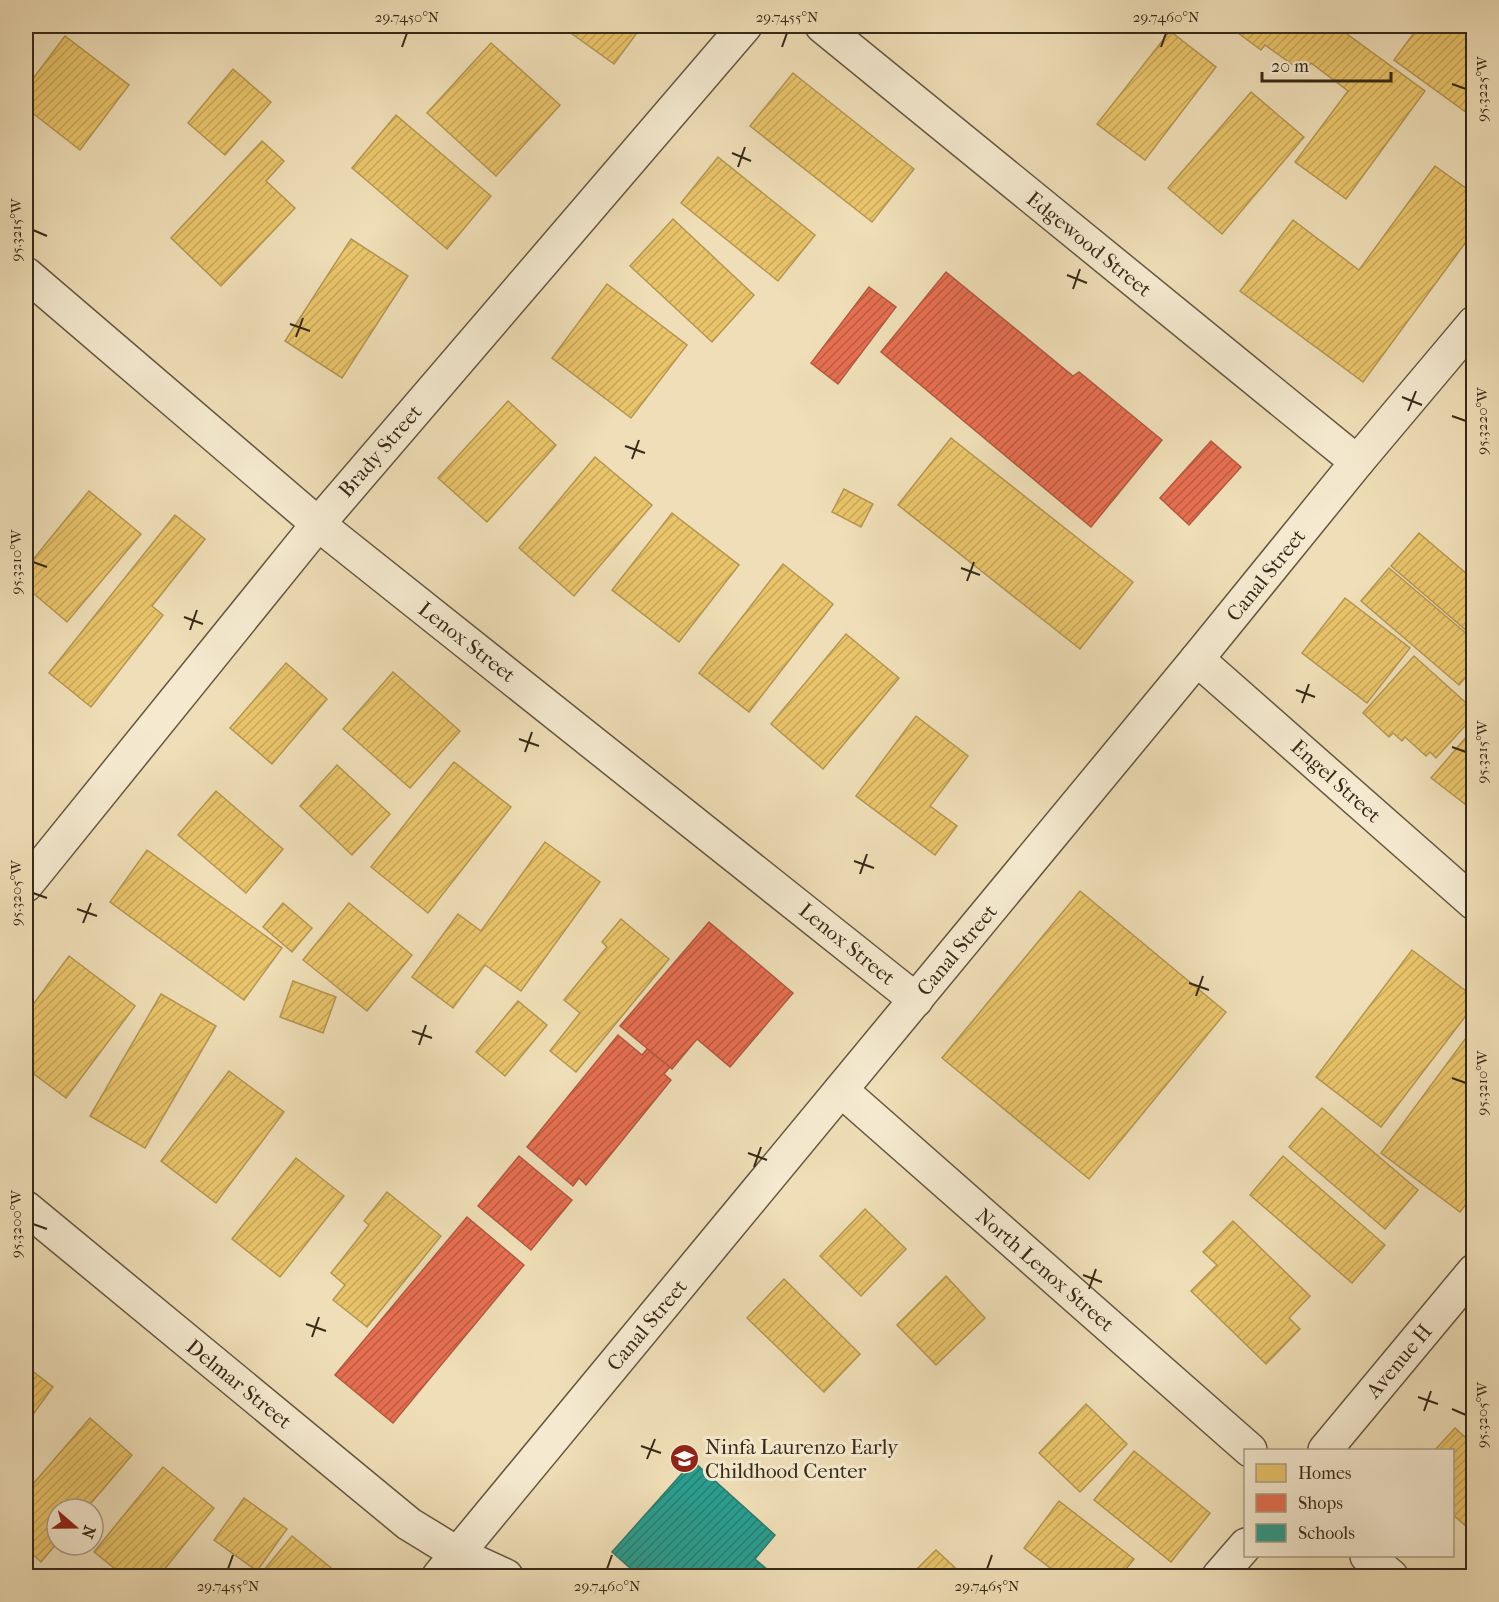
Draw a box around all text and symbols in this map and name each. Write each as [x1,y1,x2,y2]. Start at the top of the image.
text: 29.7450°N [375,8,440,26]
text: 29.7455°N [756,8,819,26]
text: 29.7460°N [1133,8,1200,26]
scale bar [1262,45,1391,83]
text: 95.3225°W [1473,55,1491,122]
text: 20 m [1271,56,1309,77]
street label: Edgewood Street [1022,186,1157,302]
text: 95.3215°W [7,197,25,262]
text: 95.3220°W [1473,386,1491,455]
street label: Brady Street [333,400,427,502]
street label: Canal Street [1222,524,1311,626]
text: 95.3210°W [7,528,25,594]
street label: Lenox Street [414,597,521,688]
text: 95.3215°W [1473,719,1491,784]
street label: Engel Street [1286,735,1386,828]
text: 95.3205°W [7,859,25,926]
street label: Lenox Street [794,898,900,990]
street label: Canal Street [912,899,1002,1000]
text: 95.3210°W [1473,1049,1491,1115]
text: 95.3200°W [7,1189,25,1258]
street label: North Lenox Street [971,1203,1119,1337]
street label: Canal Street [602,1274,692,1375]
street label: Avenue H [1361,1319,1437,1404]
street label: Delmar Street [182,1334,297,1434]
text: 95.3205°W [1473,1381,1491,1448]
place label: Ninfa Laurenzo Early Childhood Center [705,1435,899,1483]
school or university icon: Ninfa Laurenzo Early Childhood Center [668,1443,700,1475]
legend [1244,1449,1454,1557]
text: Homes [1298,1463,1352,1484]
text: Shops [1298,1493,1343,1514]
north arrow [45,1497,105,1557]
text: N [77,1523,100,1542]
text: Schools [1298,1523,1355,1544]
text: 29.7455°N [197,1577,260,1595]
text: 29.7460°N [574,1577,641,1595]
text: 29.7465°N [955,1577,1020,1595]

